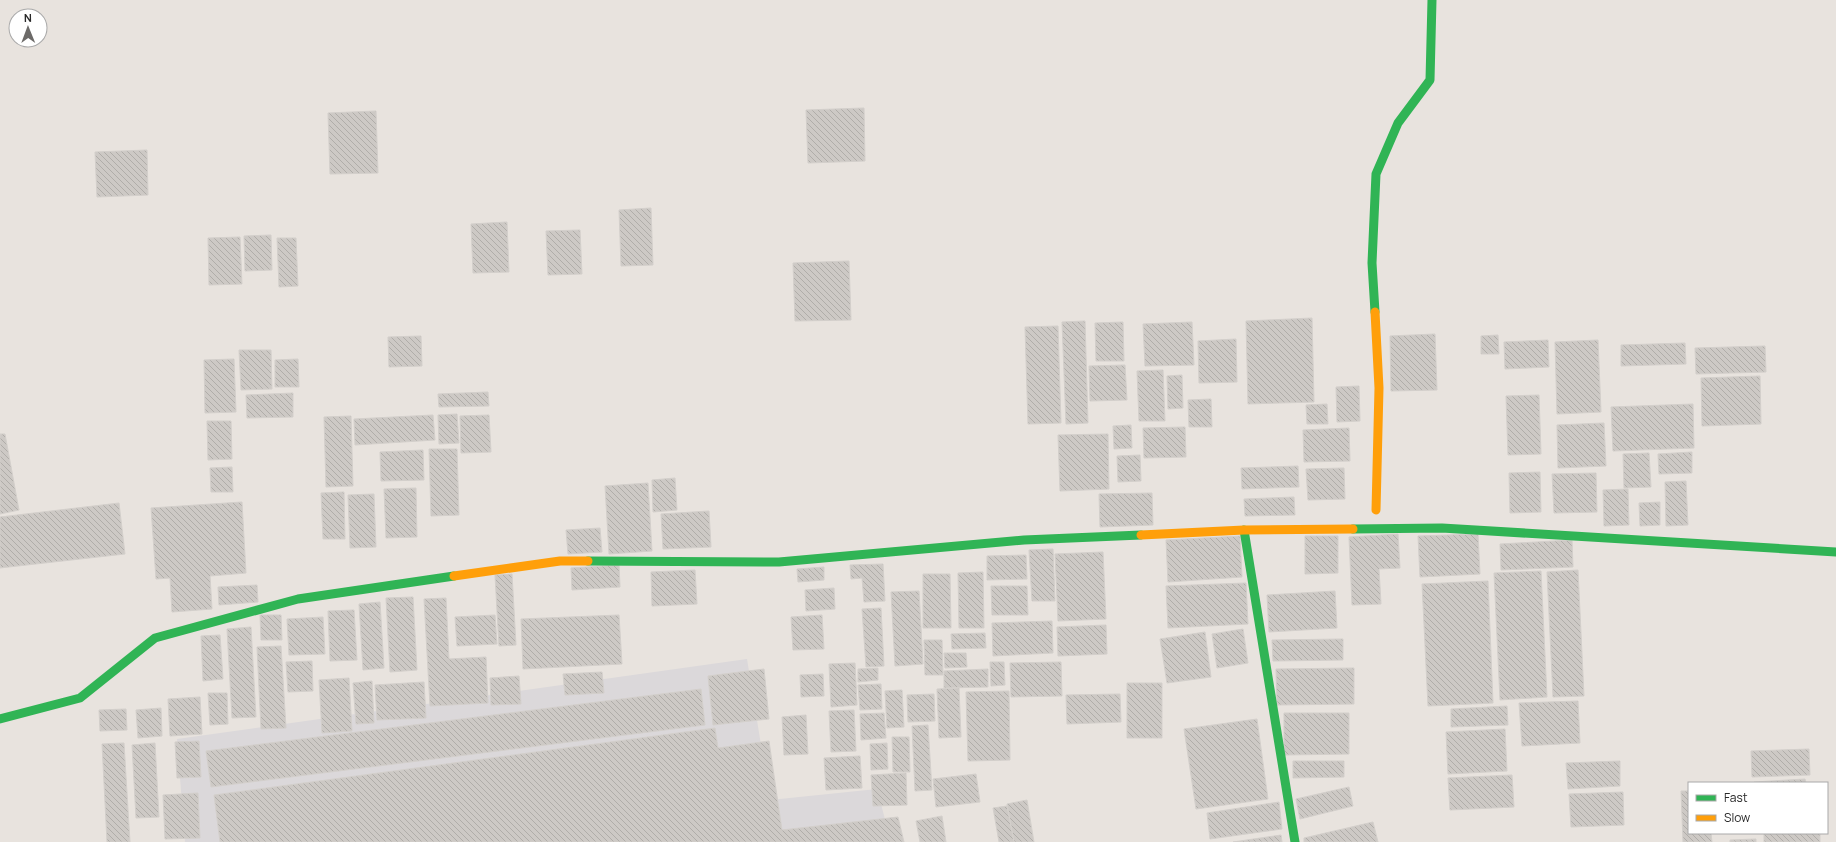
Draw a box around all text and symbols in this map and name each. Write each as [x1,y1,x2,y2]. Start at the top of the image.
north arrow [8,8,48,48]
text: N [24,10,32,25]
legend [1688,782,1828,834]
text: Fast [1724,789,1748,806]
text: Slow [1724,809,1750,826]

